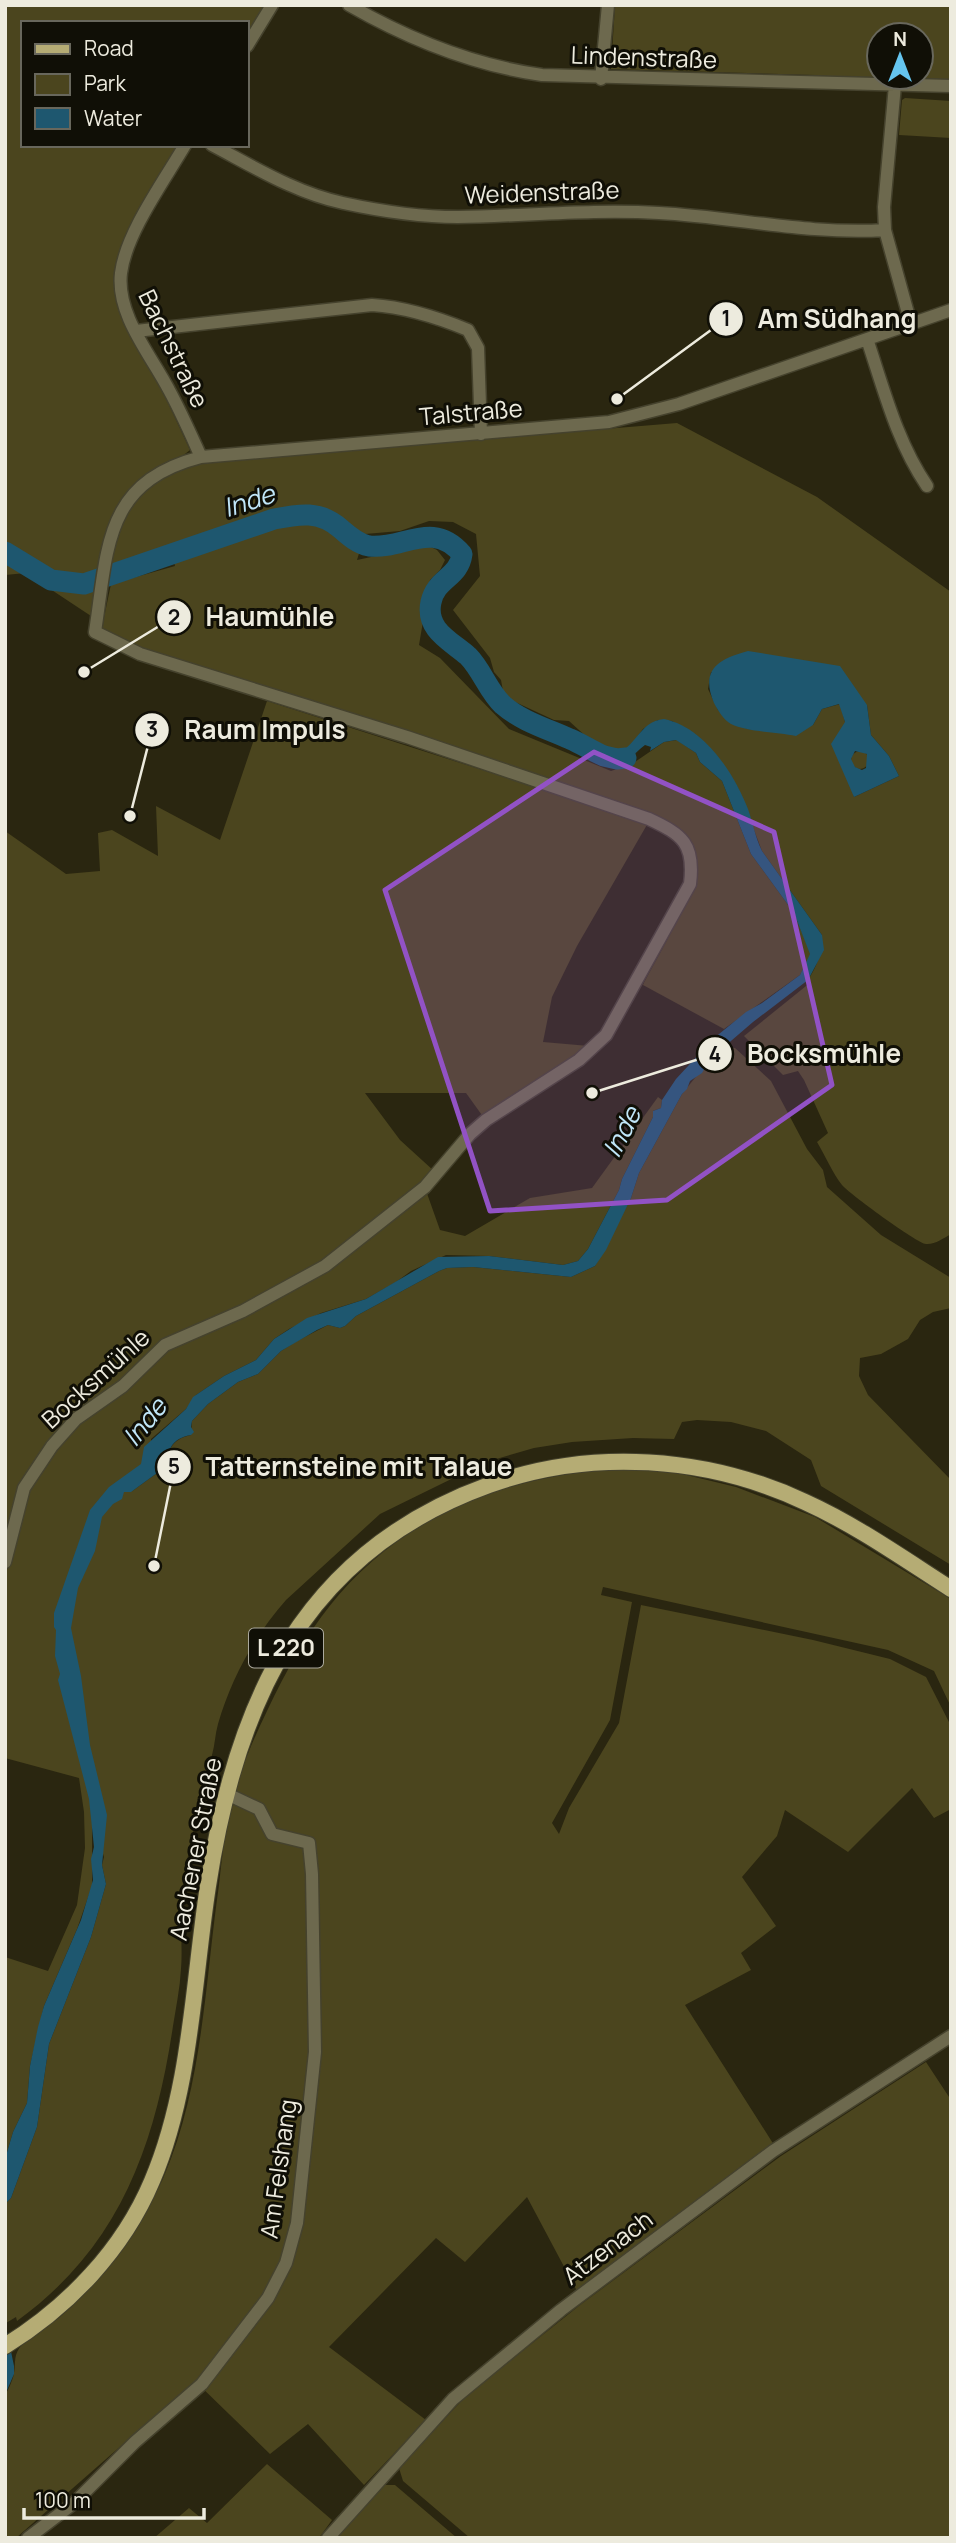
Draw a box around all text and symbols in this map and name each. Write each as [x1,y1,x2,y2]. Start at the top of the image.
legend [21,21,248,147]
north arrow [865,21,935,91]
text: N [893,26,907,52]
text: Road [84,34,134,62]
street label: Lindenstraße [570,37,718,76]
text: Park [84,69,126,97]
text: Water [84,104,143,132]
street label: Weidenstraße [464,172,620,211]
street label: Bachstraße [132,284,217,413]
callout: Am Südhang [708,295,930,342]
text: Am Südhang [758,300,916,336]
text: 1 [721,304,731,332]
street label: Talstraße [418,391,524,432]
water label: Inde [218,474,281,525]
callout: Haumühle [157,594,348,641]
text: Haumühle [206,598,334,634]
text: 2 [168,603,180,631]
callout: Raum Impuls [135,706,359,753]
text: Raum Impuls [184,711,346,747]
text: 3 [146,715,158,743]
callout: Bocksmühle [697,1031,915,1078]
text: Bocksmühle [747,1035,901,1071]
text: 4 [709,1040,721,1068]
water label: Inde [593,1099,650,1163]
street label: Bocksmühle [34,1320,156,1435]
water label: Inde [114,1388,176,1453]
callout: Tatternsteine mit Talaue [156,1443,526,1490]
text: Tatternsteine mit Talaue [206,1448,512,1484]
text: 5 [168,1452,180,1480]
road number: L 220 [249,1628,323,1667]
street label: Aachener Straße [161,1754,228,1943]
street label: Am Felshang [251,2097,304,2241]
street label: Atzenach [555,2202,659,2292]
scale bar [24,2476,205,2520]
text: 100 m [35,2486,91,2514]

